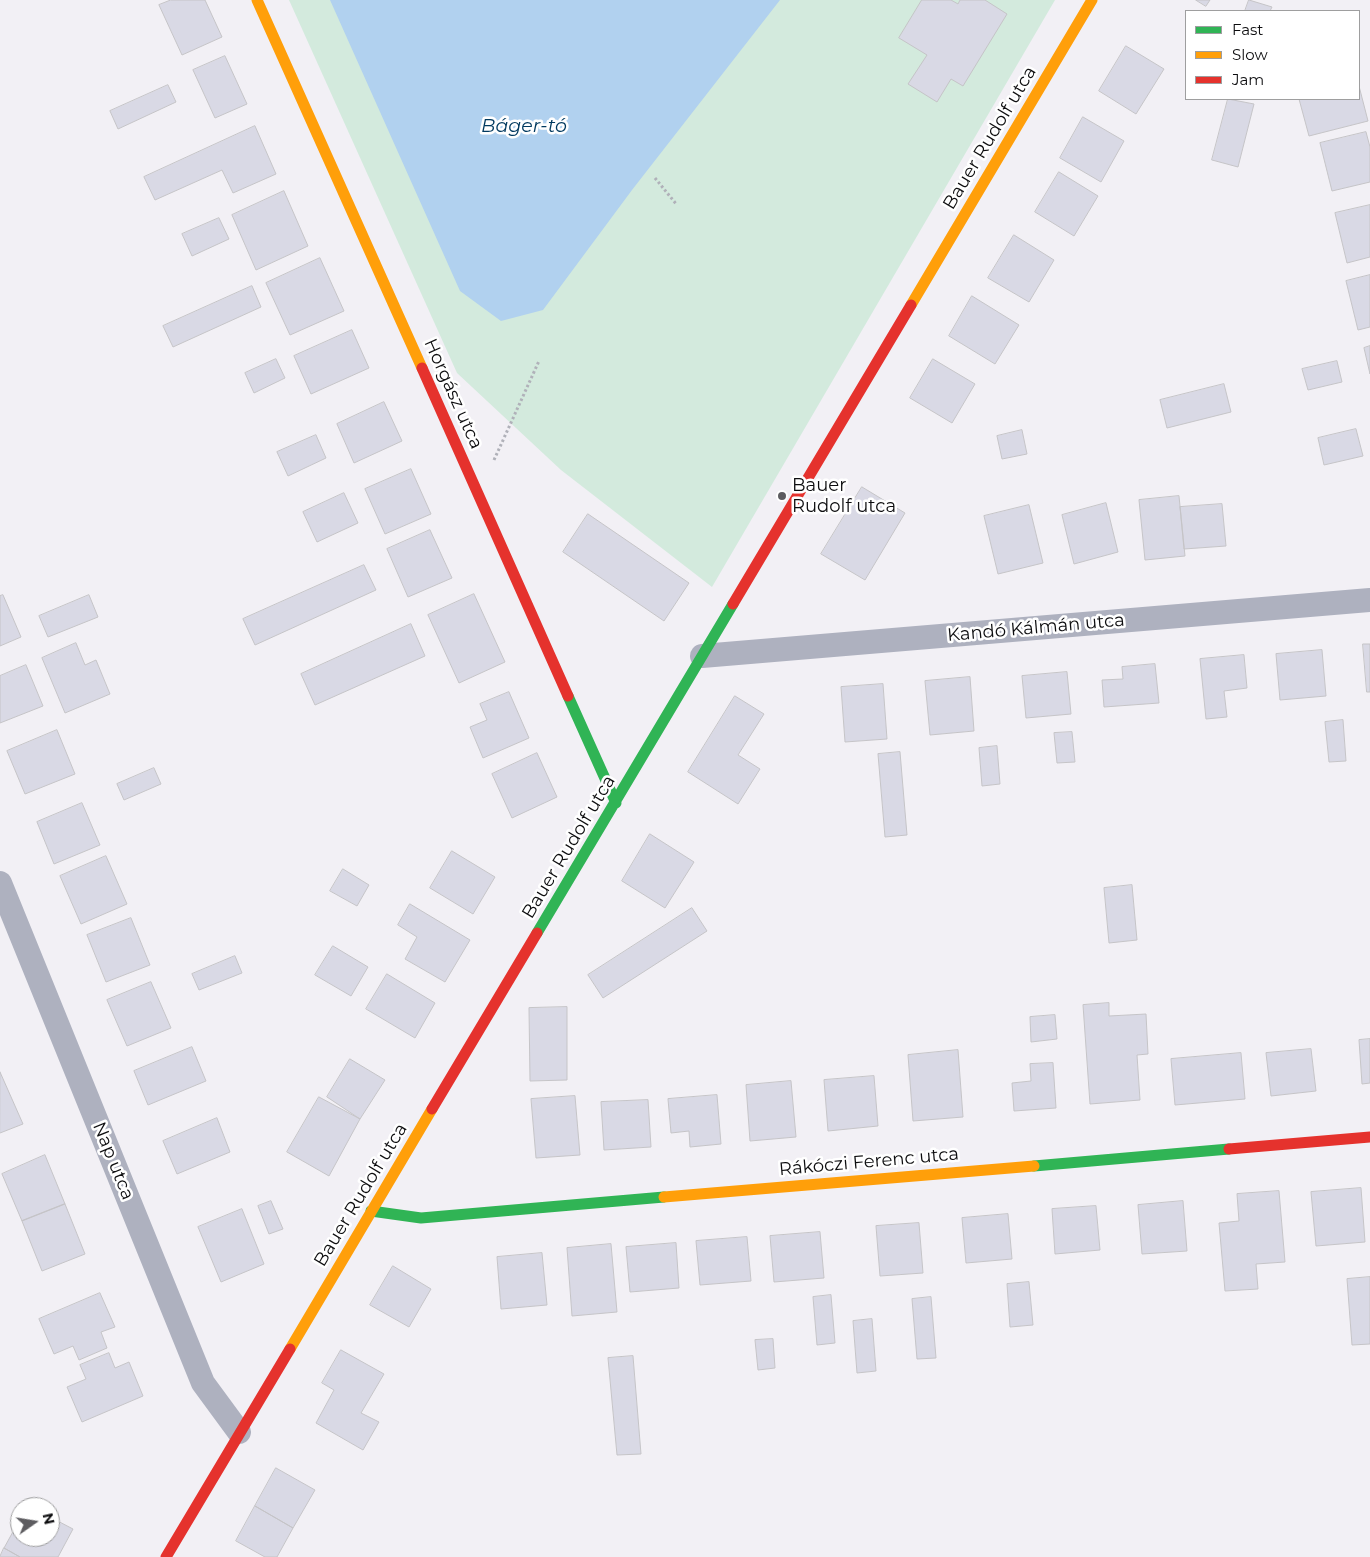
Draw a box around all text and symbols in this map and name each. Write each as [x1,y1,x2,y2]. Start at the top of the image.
legend [1185,10,1360,100]
text: Fast [1232,20,1263,39]
text: Slow [1232,45,1268,64]
street label: Bauer Rudolf utca [939,63,1041,213]
text: Jam [1232,70,1264,89]
water label: Báger-tó [481,115,567,137]
street label: Horgász utca [419,336,487,452]
place label: Bauer Rudolf utca [792,475,896,518]
marker: Bauer Rudolf utca [776,490,788,502]
street label: Kandó Kálmán utca [946,609,1126,647]
street label: Bauer Rudolf utca [518,772,620,922]
street label: Nap utca [88,1119,138,1203]
street label: Bauer Rudolf utca [310,1120,412,1270]
street label: Rákóczi Ferenc utca [778,1143,960,1181]
north arrow [10,1497,60,1547]
text: N [39,1511,59,1526]

